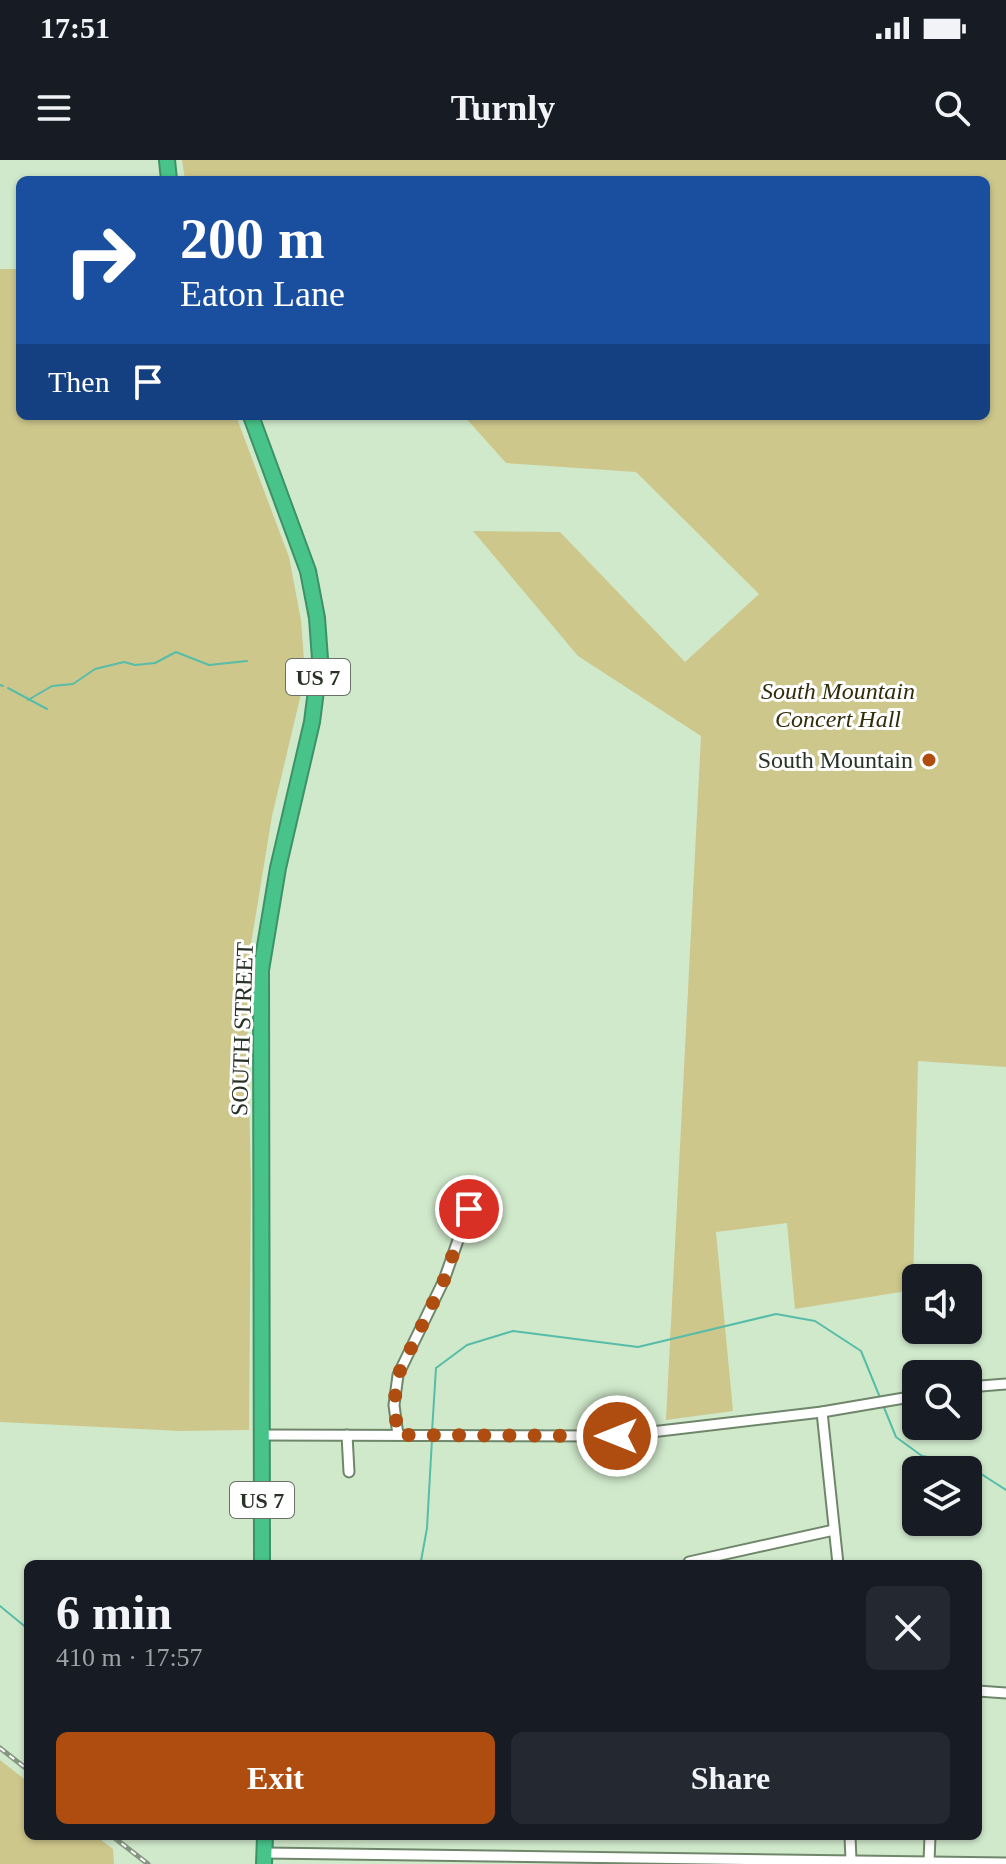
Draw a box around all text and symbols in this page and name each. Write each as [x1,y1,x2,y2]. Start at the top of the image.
text: 17:51 [40,11,110,44]
icon: menu [32,86,76,130]
icon: search [930,86,974,130]
text: Turnly [451,88,555,128]
icon: right [48,208,152,312]
text: 200 m [180,208,325,270]
text: Eaton Lane [180,274,345,314]
icon: arrive [126,360,170,404]
text: Then [48,365,110,398]
road number: US 7 [286,659,350,695]
park label: South Mountain Concert Hall [761,678,915,732]
place label: South Mountain [758,747,913,773]
marker: South Mountain [920,751,938,769]
street label: SOUTH STREET [226,941,258,1116]
pin [435,1175,503,1243]
icon: arrive [447,1187,491,1231]
map controls [902,1264,982,1536]
button: sound [902,1264,982,1344]
button: search [902,1360,982,1440]
position arrow [575,1394,659,1478]
button: layers [902,1456,982,1536]
road number: US 7 [230,1482,294,1518]
text: 6 min [56,1586,172,1639]
button: close [866,1586,950,1670]
text: 410 m · 17:57 [56,1643,203,1672]
button: Exit [56,1732,495,1824]
button: Share [511,1732,950,1824]

